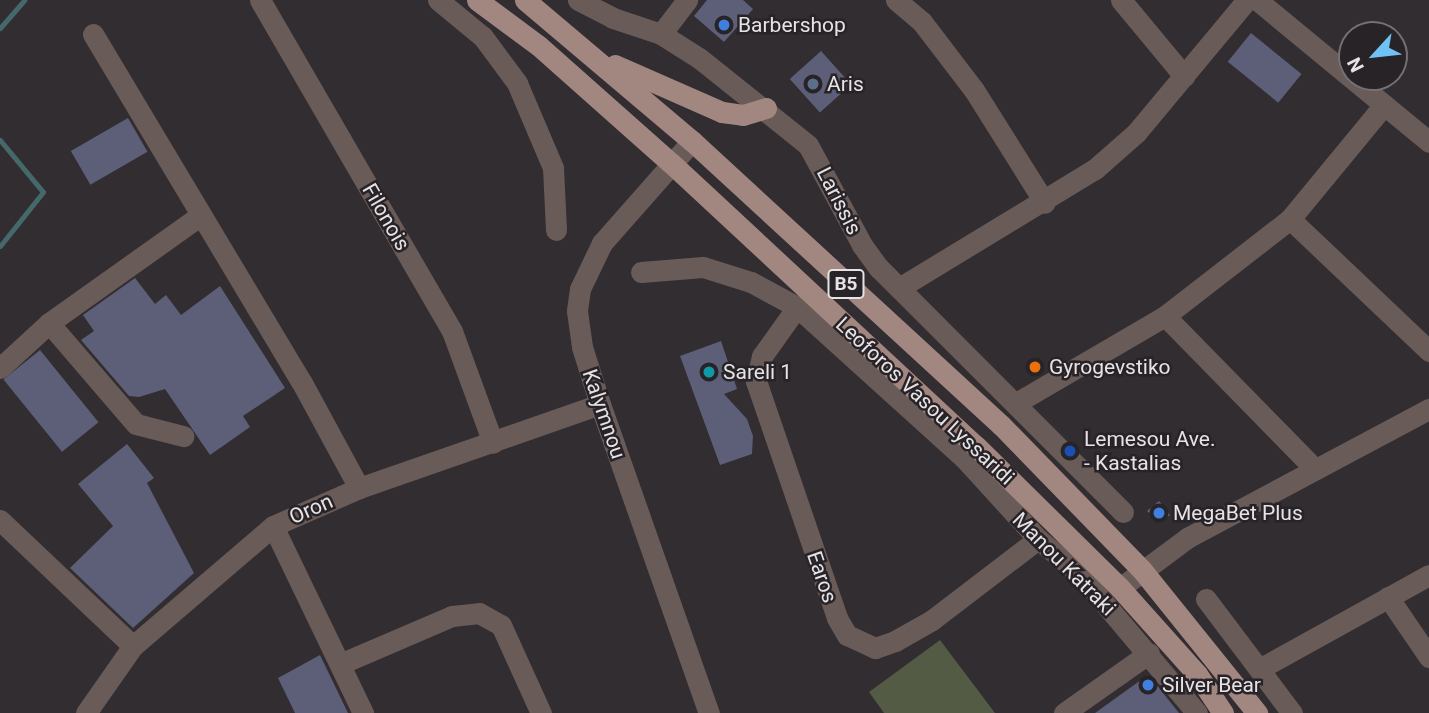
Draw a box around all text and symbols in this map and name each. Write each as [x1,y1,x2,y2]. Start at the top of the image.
place label: Barbershop [738,12,846,38]
marker: Barbershop [716,17,732,33]
north arrow [1338,21,1408,91]
text: N [1342,54,1369,76]
place label: Aris [827,71,864,97]
marker: Aris [805,76,821,92]
street label: Larissis [811,163,867,239]
street label: Filonois [357,179,415,255]
road number: B5 [827,268,865,300]
street label: Leoforos Vasou Lyssaridi [831,312,1019,490]
place label: Gyrogevstiko [1049,354,1171,380]
place label: Sareli 1 [723,359,792,385]
marker: Gyrogevstiko [1027,359,1043,375]
marker: Sareli 1 [701,364,717,380]
street label: Kalymnou [577,366,631,462]
place label: Lemesou Ave. - Kastalias [1084,426,1215,476]
marker: Lemesou Ave. - Kastalias [1062,443,1078,459]
street label: Oron [285,488,337,530]
place label: MegaBet Plus [1173,500,1303,526]
marker: MegaBet Plus [1151,505,1167,521]
street label: Manou Katraki [1007,507,1121,621]
street label: Earos [801,548,843,606]
place label: Silver Bear [1162,672,1261,698]
marker: Silver Bear [1140,677,1156,693]

